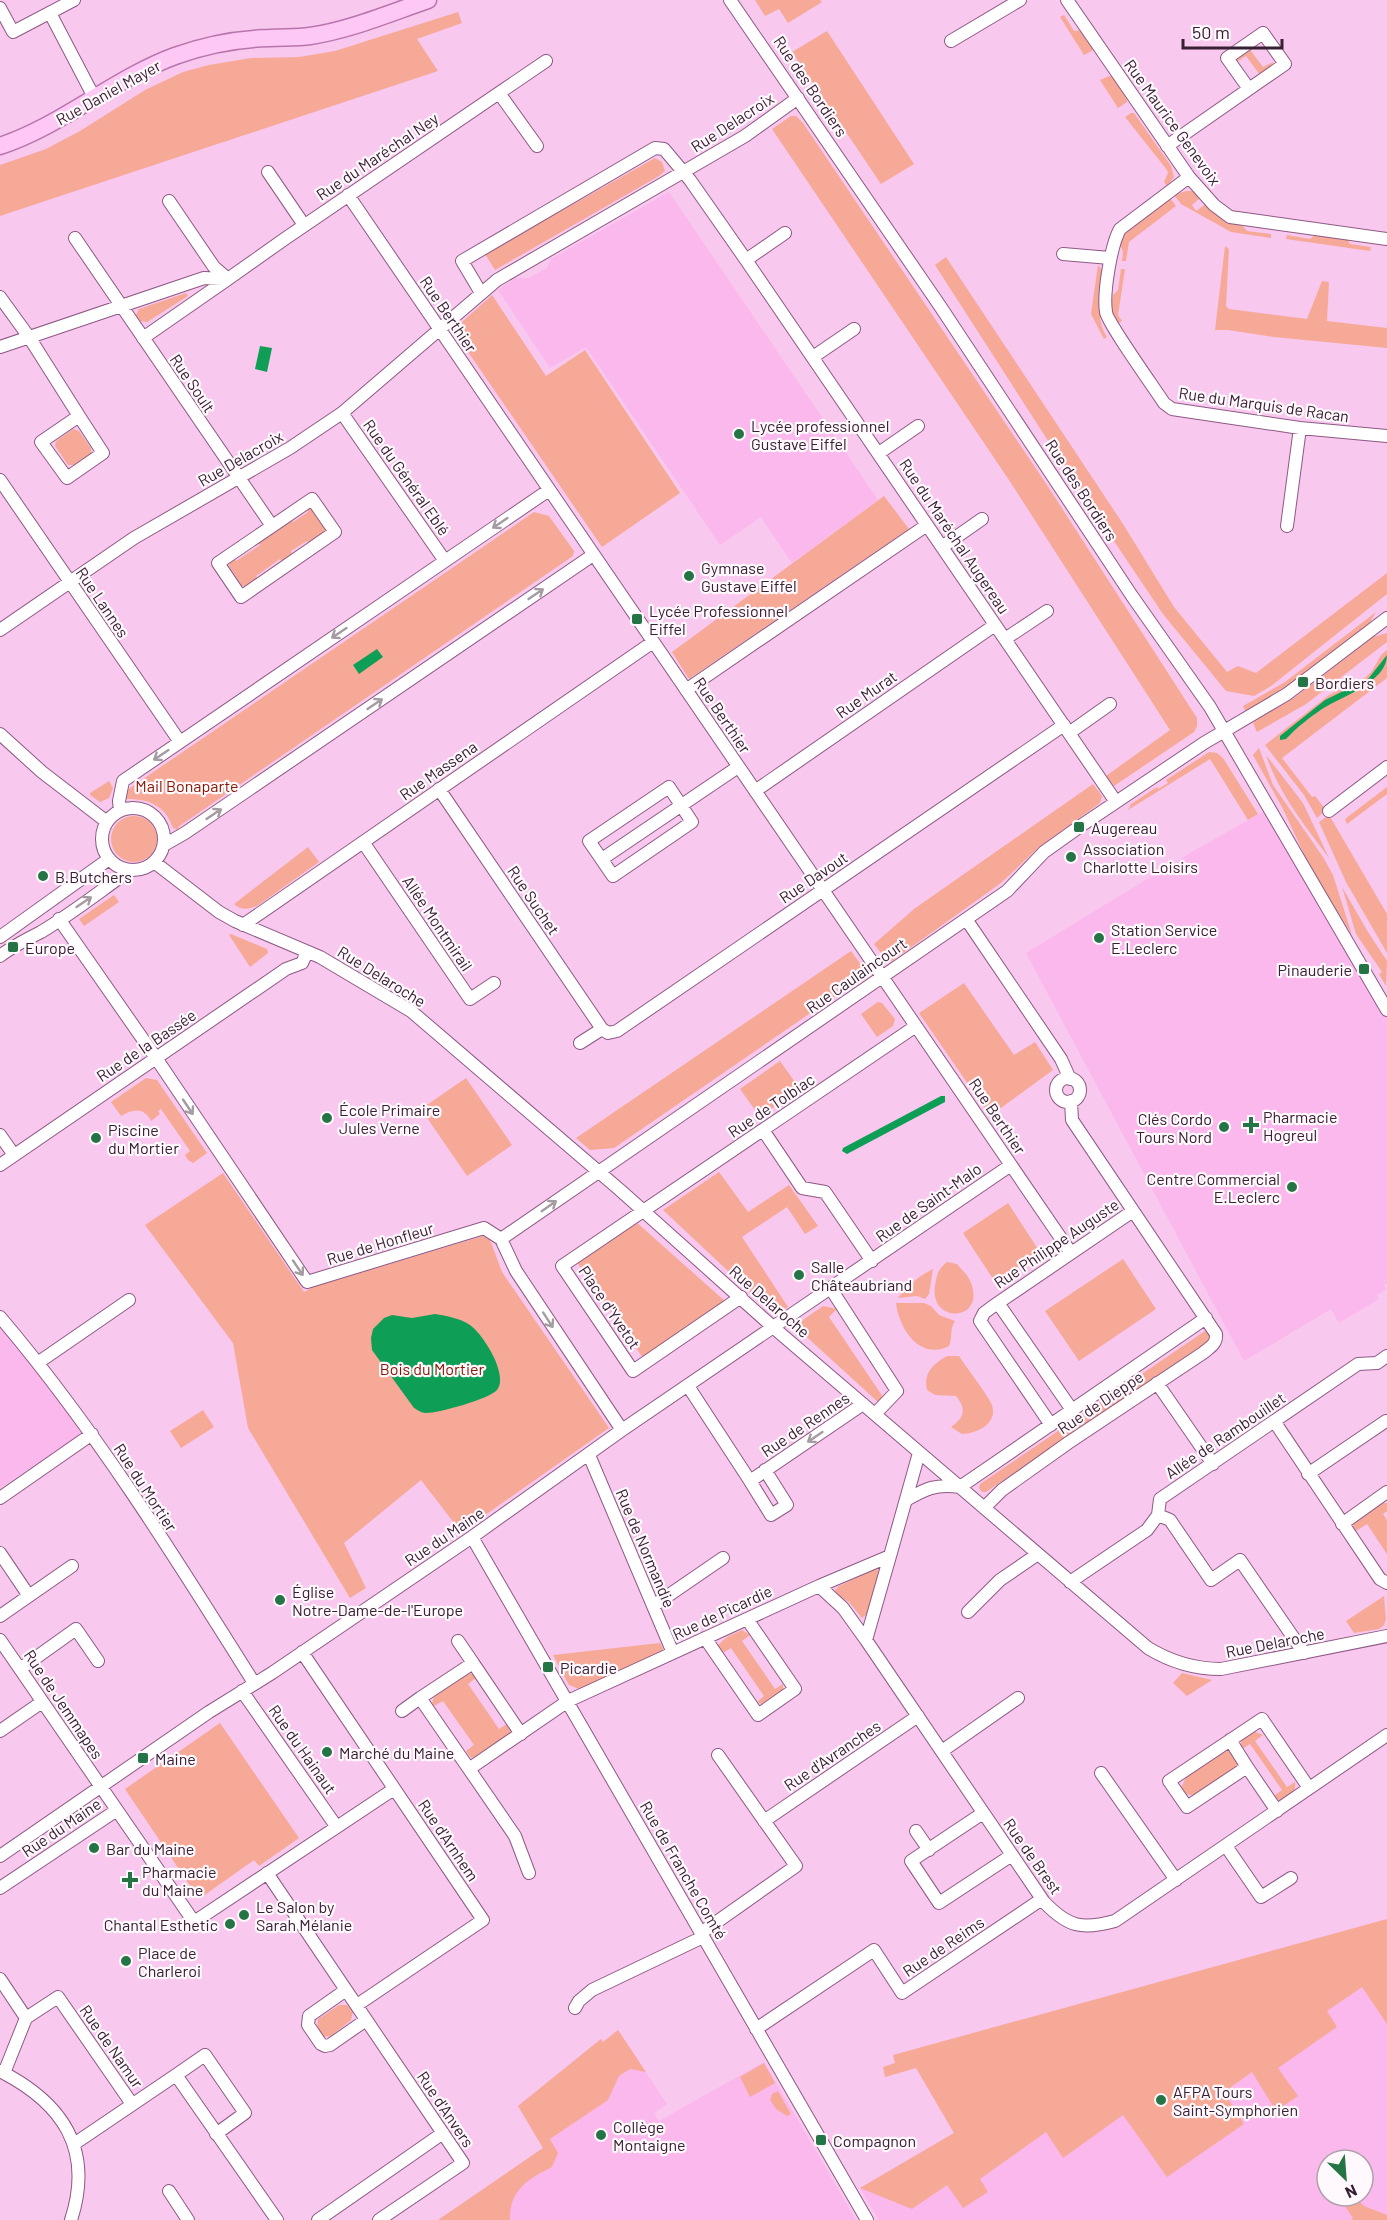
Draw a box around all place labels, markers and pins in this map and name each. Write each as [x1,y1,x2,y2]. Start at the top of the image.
place label: Lycée professionnel Gustave Eiffel [751,416,889,453]
marker: Lycée professionnel Gustave Eiffel [732,427,746,441]
place label: Gymnase Gustave Eiffel [701,558,797,595]
marker: Gymnase Gustave Eiffel [682,569,696,583]
place label: Lycée Professionnel Eiffel [649,601,788,638]
marker: Lycée Professionnel Eiffel [630,612,644,626]
place label: Bordiers [1315,673,1374,692]
marker: Bordiers [1296,675,1310,689]
place label: Augereau [1091,818,1157,837]
marker: Augereau [1072,820,1086,834]
place label: Association Charlotte Loisirs [1083,839,1198,876]
marker: Association Charlotte Loisirs [1064,850,1078,864]
place label: B.Butchers [55,867,132,886]
marker: B.Butchers [36,869,50,883]
place label: Station Service E.Leclerc [1111,920,1217,957]
marker: Station Service E.Leclerc [1092,931,1106,945]
place label: Europe [25,938,75,957]
marker: Europe [6,940,20,954]
place label: Pinauderie [1277,960,1352,979]
marker: Pinauderie [1357,962,1371,976]
place label: École Primaire Jules Verne [339,1100,440,1137]
place label: Pharmacie Hogreul [1263,1107,1337,1144]
place label: Clés Cordo Tours Nord [1136,1109,1212,1146]
marker: École Primaire Jules Verne [320,1111,334,1125]
marker: Pharmacie Hogreul [1244,1118,1258,1132]
place label: Piscine du Mortier [108,1120,179,1157]
marker: Clés Cordo Tours Nord [1217,1120,1231,1134]
marker: Piscine du Mortier [89,1131,103,1145]
place label: Centre Commercial E.Leclerc [1147,1169,1280,1206]
marker: Centre Commercial E.Leclerc [1285,1180,1299,1194]
place label: Salle Châteaubriand [811,1257,912,1294]
marker: Salle Châteaubriand [792,1268,806,1282]
place label: Église Notre-Dame-de-l'Europe [292,1582,463,1619]
marker: Église Notre-Dame-de-l'Europe [273,1593,287,1607]
place label: Picardie [560,1658,617,1677]
marker: Picardie [541,1660,555,1674]
place label: Marché du Maine [339,1743,454,1762]
marker: Marché du Maine [320,1745,334,1759]
place label: Maine [155,1749,196,1768]
marker: Maine [136,1751,150,1765]
place label: Bar du Maine [106,1839,194,1858]
marker: Bar du Maine [87,1841,101,1855]
place label: Pharmacie du Maine [142,1862,216,1899]
marker: Pharmacie du Maine [123,1873,137,1887]
place label: Le Salon by Sarah Mélanie [256,1897,352,1934]
marker: Le Salon by Sarah Mélanie [237,1908,251,1922]
place label: Chantal Esthetic [104,1915,218,1934]
marker: Chantal Esthetic [223,1917,237,1931]
place label: Place de Charleroi [138,1943,201,1980]
marker: Place de Charleroi [119,1954,133,1968]
place label: AFPA Tours Saint-Symphorien [1173,2082,1298,2119]
marker: AFPA Tours Saint-Symphorien [1154,2093,1168,2107]
place label: Collège Montaigne [613,2117,685,2154]
marker: Collège Montaigne [594,2128,608,2142]
place label: Compagnon [833,2131,916,2150]
marker: Compagnon [814,2133,828,2147]

